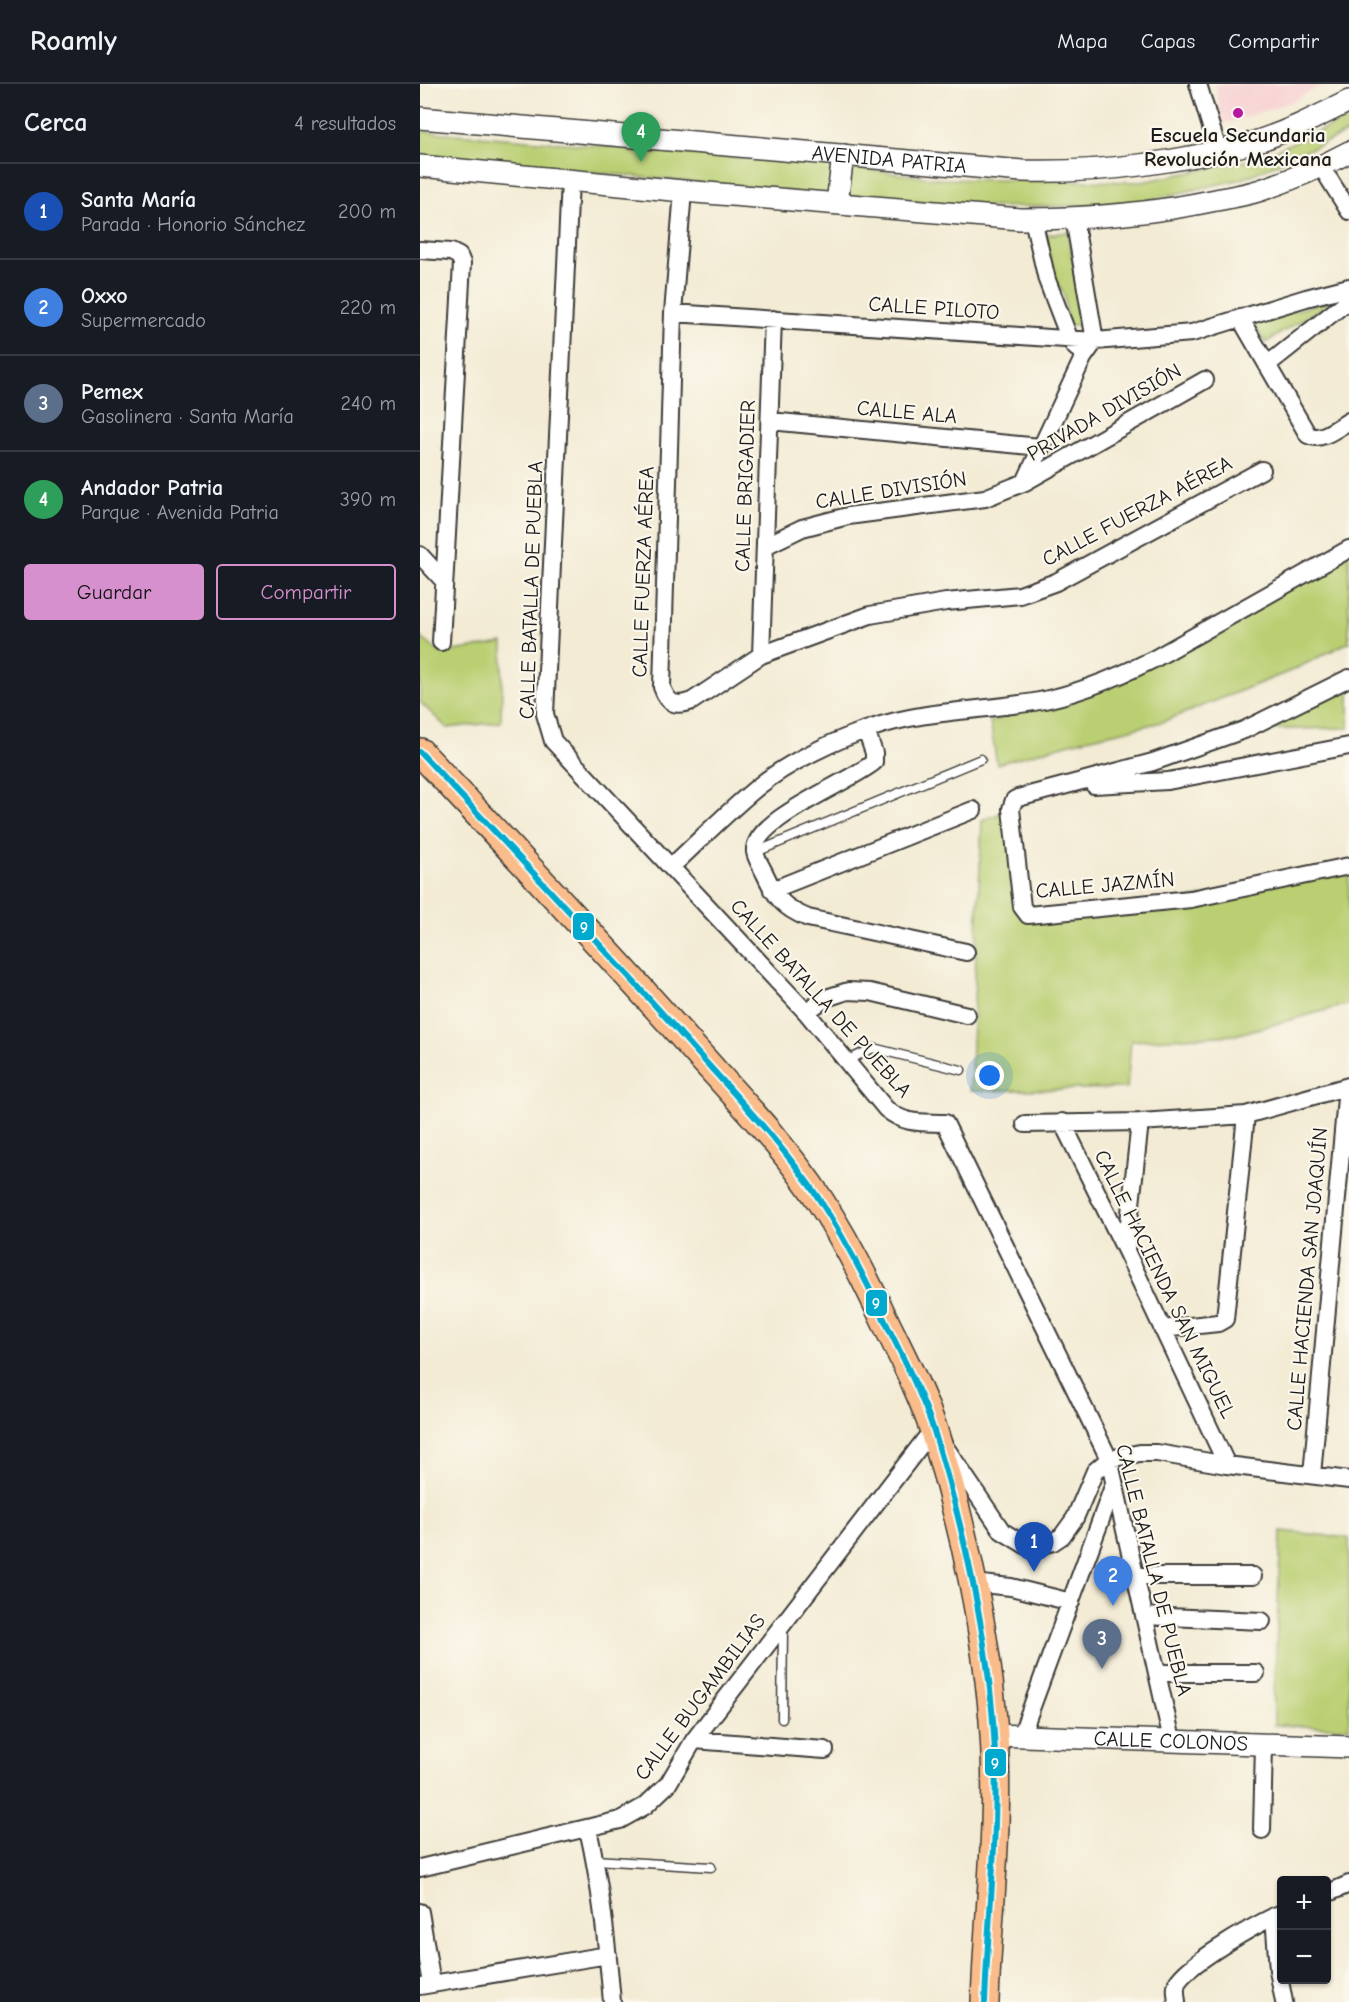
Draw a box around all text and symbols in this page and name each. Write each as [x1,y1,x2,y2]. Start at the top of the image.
text: Roamly [30,25,117,57]
text: Mapa [1057,29,1108,53]
text: Capas [1141,29,1195,53]
text: Compartir [1228,29,1319,53]
marker: Escuela Secundaria Revolución Mexicana [1231,106,1245,120]
text: Cerca [24,108,88,138]
text: 4 resultados [294,112,396,135]
pin: 4 [622,112,660,162]
place label: Escuela Secundaria Revolución Mexicana [1144,123,1332,171]
street label: AVENIDA PATRIA [811,141,968,178]
text: Santa María [81,187,196,213]
text: 1 [40,200,47,223]
text: 200 m [338,200,396,223]
text: Parada · Honorio Sánchez [81,213,305,236]
text: Oxxo [81,283,128,309]
street label: CALLE PILOTO [868,291,1000,325]
text: 2 [39,296,48,319]
text: 220 m [340,296,396,319]
text: Supermercado [81,309,206,332]
street label: PRIVADA DIVISIÓN [1023,358,1185,466]
text: Pemex [81,379,143,405]
text: 3 [39,392,48,415]
text: 240 m [341,392,396,415]
street label: CALLE ALA [856,396,958,428]
street label: CALLE BRIGADIER [730,400,760,572]
text: Gasolinera · Santa María [81,405,294,428]
street label: CALLE FUERZA AÉREA [1038,451,1236,571]
street label: CALLE BATALLA DE PUEBLA [514,460,548,720]
street label: CALLE FUERZA AÉREA [627,466,659,678]
street label: CALLE DIVISIÓN [814,466,968,514]
text: Andador Patria [81,475,223,501]
text: 4 [39,488,48,511]
text: 390 m [340,488,396,511]
text: Parque · Avenida Patria [81,501,279,524]
button: Guardar [24,564,204,620]
button: Compartir [216,564,396,620]
street label: CALLE JAZMÍN [1034,867,1176,903]
street label: CALLE BATALLA DE PUEBLA [726,894,916,1102]
line badge: 9 [572,912,595,941]
text: 9 [580,919,588,937]
your location [975,1061,1004,1090]
street label: CALLE HACIENDA SAN JOAQUÍN [1282,1126,1332,1432]
street label: CALLE HACIENDA SAN MIGUEL [1089,1146,1241,1423]
line badge: 9 [865,1289,888,1317]
text: 9 [872,1295,880,1313]
street label: CALLE BATALLA DE PUEBLA [1111,1442,1197,1698]
pin: 1 [1014,1522,1054,1572]
pin: 2 [1094,1556,1132,1606]
street label: CALLE BUGAMBILIAS [630,1609,770,1785]
pin: 3 [1082,1620,1122,1669]
street label: CALLE COLONOS [1093,1726,1249,1756]
line badge: 9 [984,1748,1007,1777]
text: 9 [991,1755,999,1773]
map controls [1277,1876,1331,1984]
button: + [1277,1876,1331,1930]
button: − [1277,1930,1331,1984]

